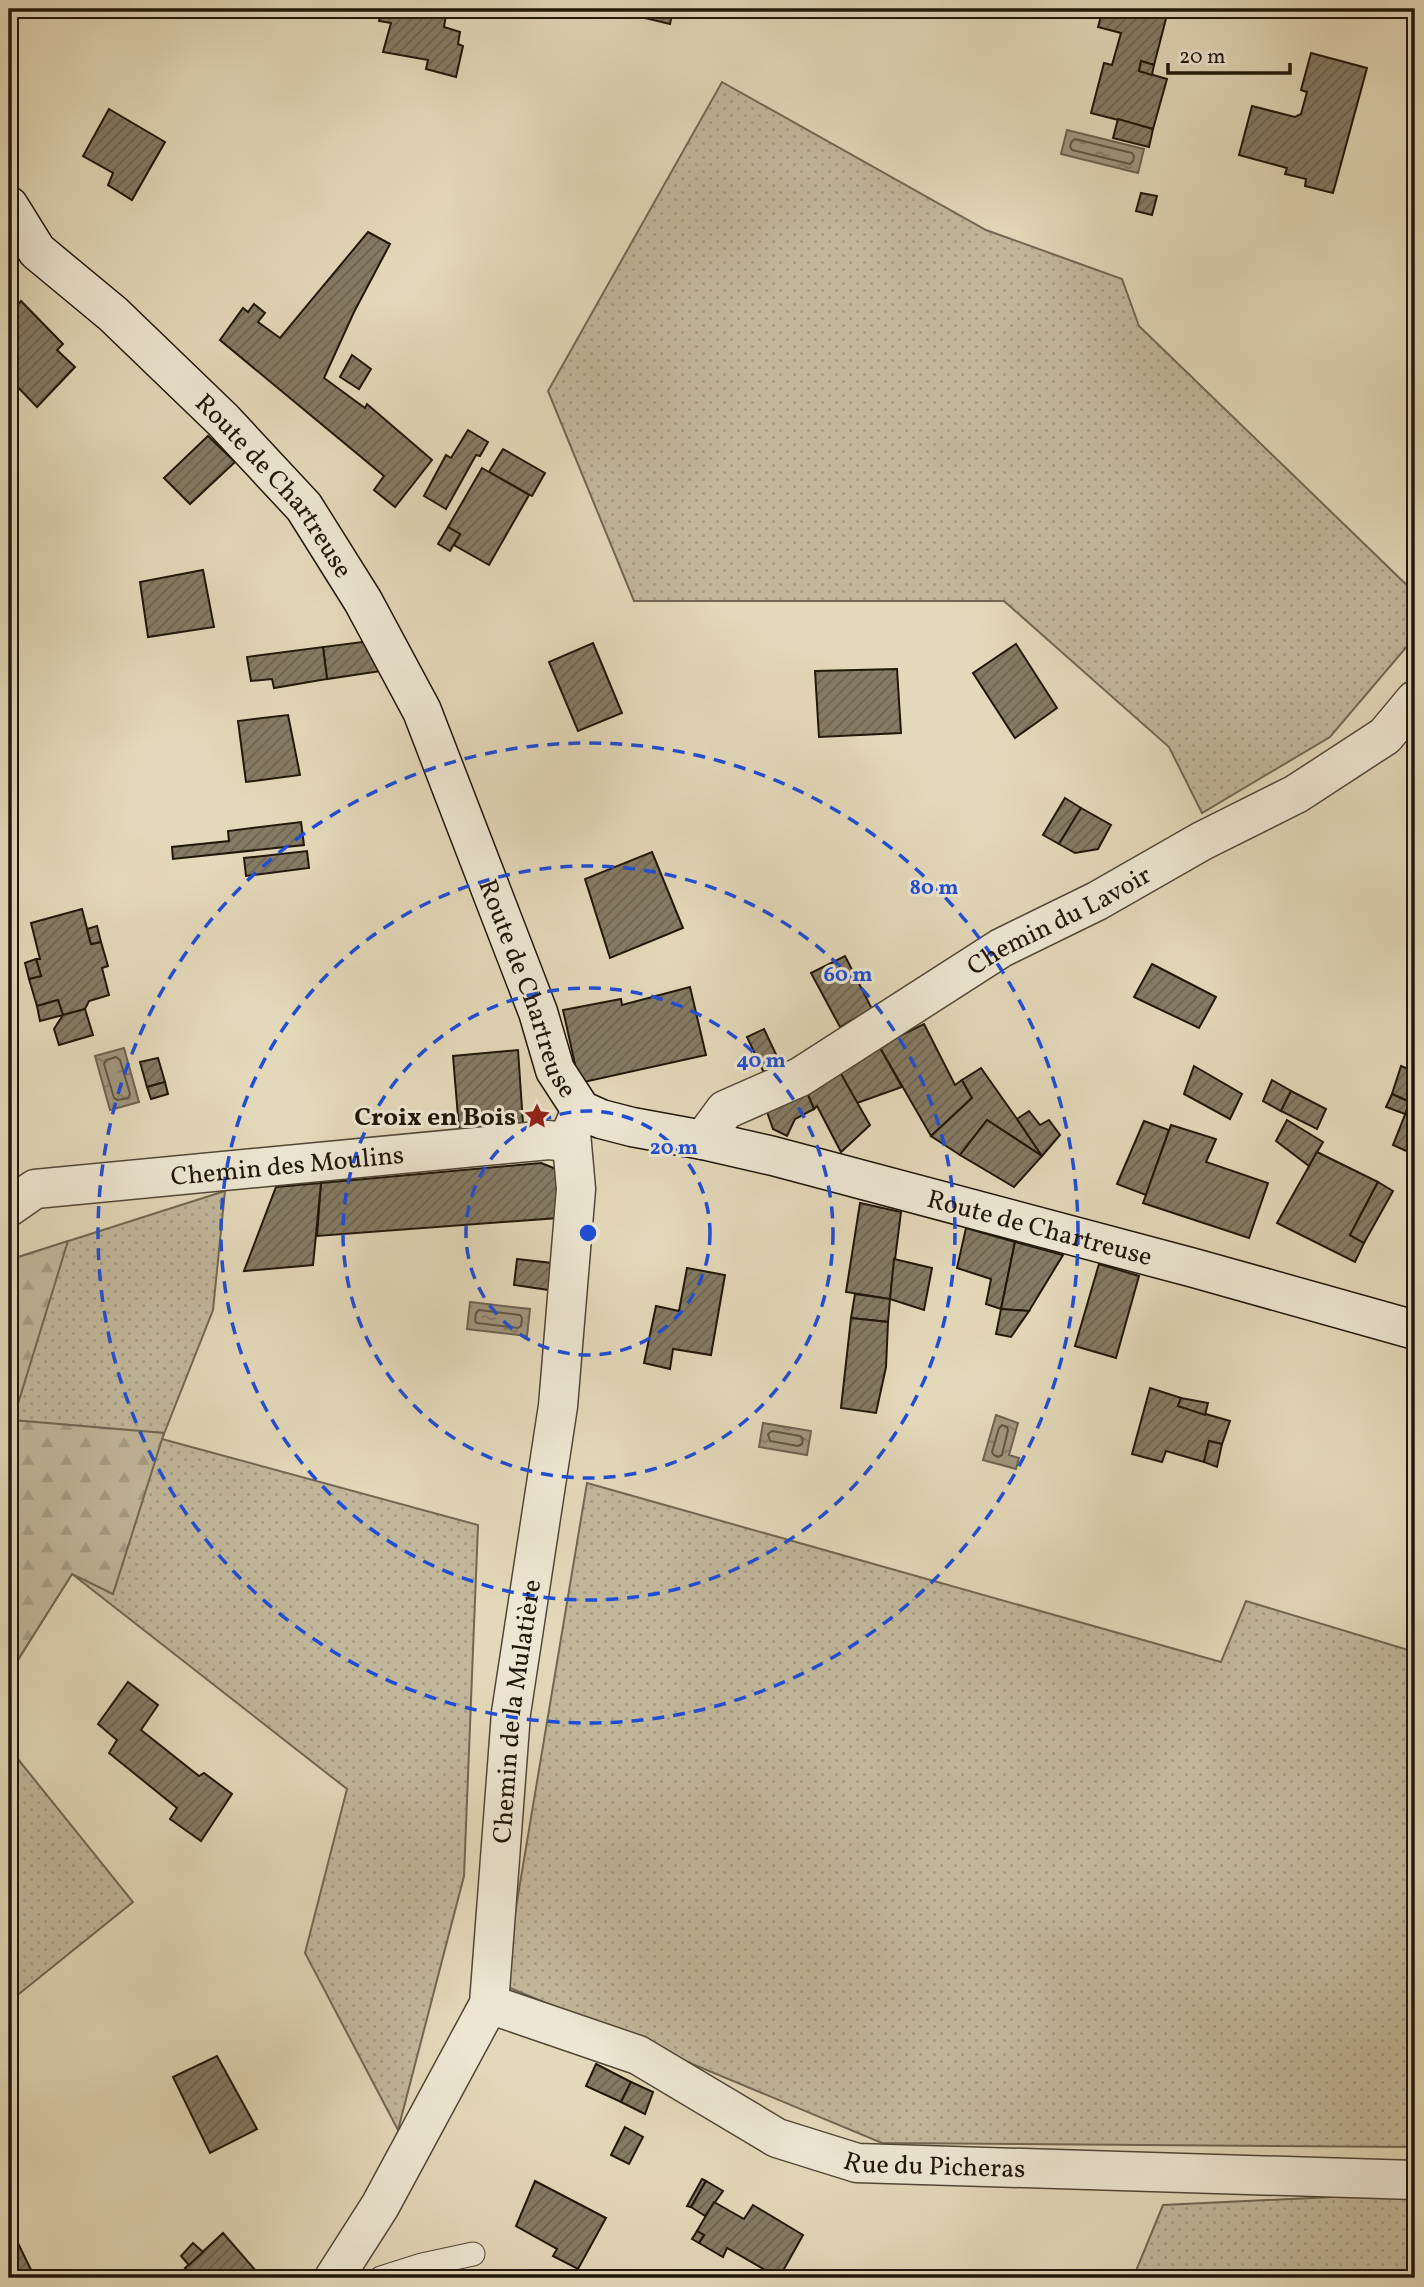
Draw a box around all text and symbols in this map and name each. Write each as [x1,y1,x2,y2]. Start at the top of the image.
scale bar [1168,32,1291,76]
text: 20 m [1179,43,1225,72]
street label: Route de Chartreuse [186,386,360,586]
street label: Chemin du Lavoir [961,858,1158,985]
street label: Route de Chartreuse [469,874,584,1106]
text: 80 m [910,874,958,903]
text: 60 m [824,961,872,990]
text: 40 m [736,1047,786,1076]
place label: Croix en Bois [354,1100,516,1136]
place icon: Croix en Bois [522,1101,552,1131]
text: 20 m [650,1134,698,1163]
street label: Chemin des Moulins [169,1138,406,1196]
street label: Route de Chartreuse [923,1182,1156,1276]
centre of rings [576,1221,600,1245]
street label: Chemin de la Mulatière [485,1577,551,1845]
street label: Rue du Picheras [839,2144,1026,2188]

